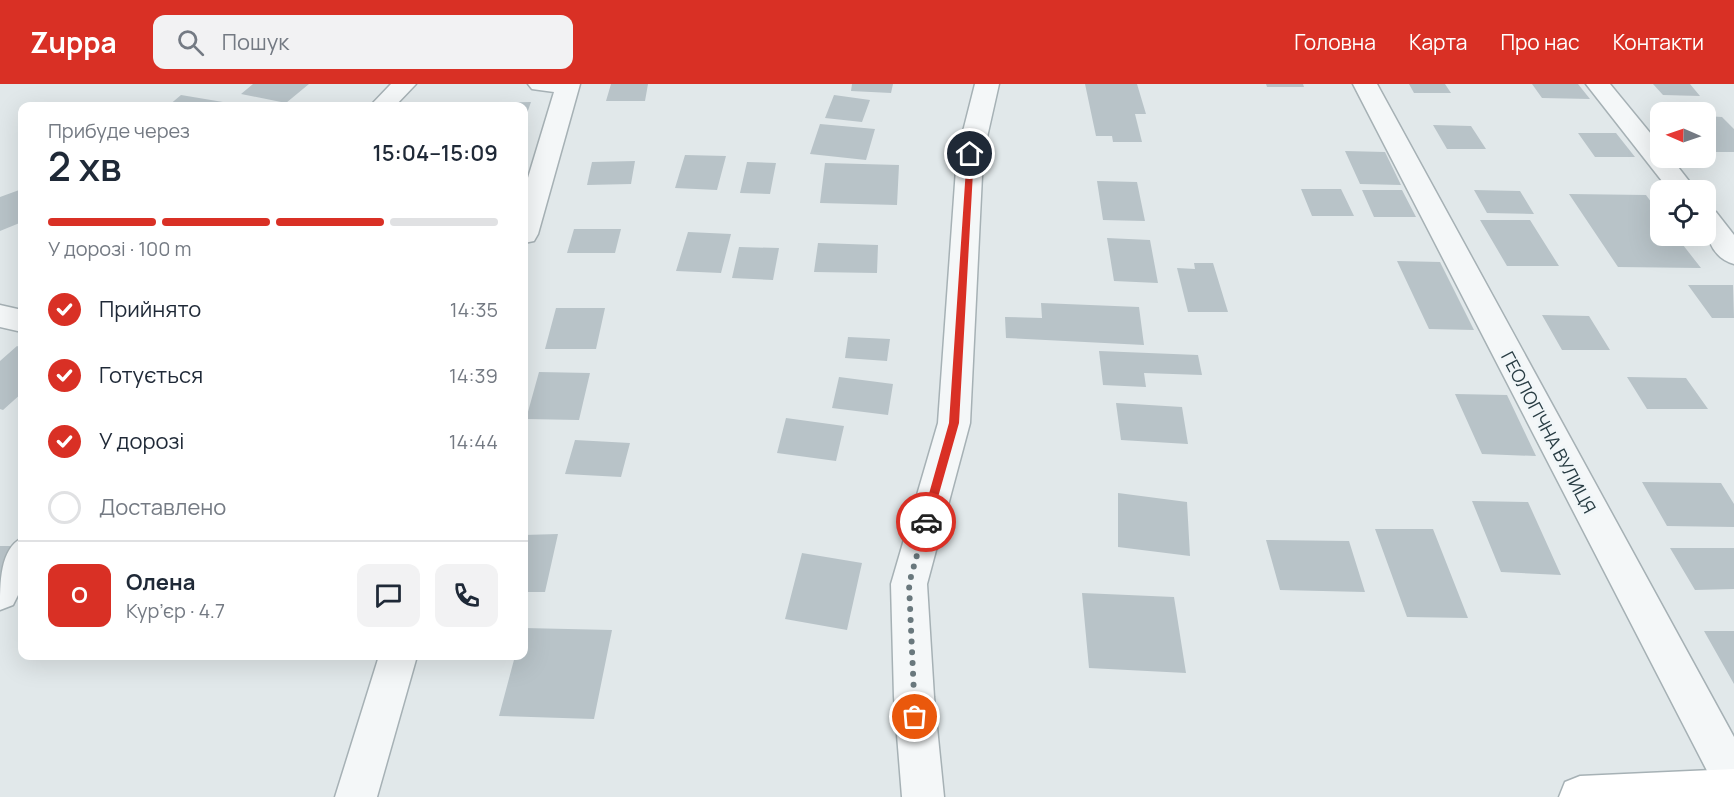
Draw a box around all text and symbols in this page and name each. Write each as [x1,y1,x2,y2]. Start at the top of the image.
search box [153,15,573,69]
text: Zuppa [30,23,117,61]
icon: search [174,26,207,59]
text: Пошук [222,27,289,57]
text: Головна [1294,28,1376,56]
text: Карта [1409,28,1467,56]
text: Про нас [1500,28,1580,56]
text: Контакти [1613,28,1704,56]
north arrow [1650,102,1716,168]
map controls [1650,102,1716,246]
text: Прибуде через [48,117,190,144]
pin [944,128,995,179]
icon: home [953,137,986,170]
text: 15:04–15:09 [372,138,498,168]
text: 2 хв [48,139,121,193]
button: locate [1650,180,1716,246]
text: У дорозі · 100 m [48,235,191,262]
icon: check [48,293,81,326]
text: Прийнято [99,294,201,324]
text: 14:35 [450,296,498,323]
street label: ГЕОЛОГІЧНА ВУЛИЦЯ [1496,347,1602,517]
icon: check [48,359,81,392]
text: Готується [99,360,203,390]
text: 14:39 [449,362,498,389]
icon: check [48,425,81,458]
text: У дорозі [99,426,185,456]
text: 14:44 [449,428,498,455]
text: Доставлено [99,492,226,522]
courier [896,492,956,552]
icon: car [910,506,943,539]
button: chat [357,564,420,627]
button: phone [435,564,498,627]
text: Олена [126,567,195,597]
text: О [71,580,88,610]
text: Кур’єр · 4.7 [126,597,225,624]
pin [889,691,940,742]
icon: bag [898,700,931,733]

